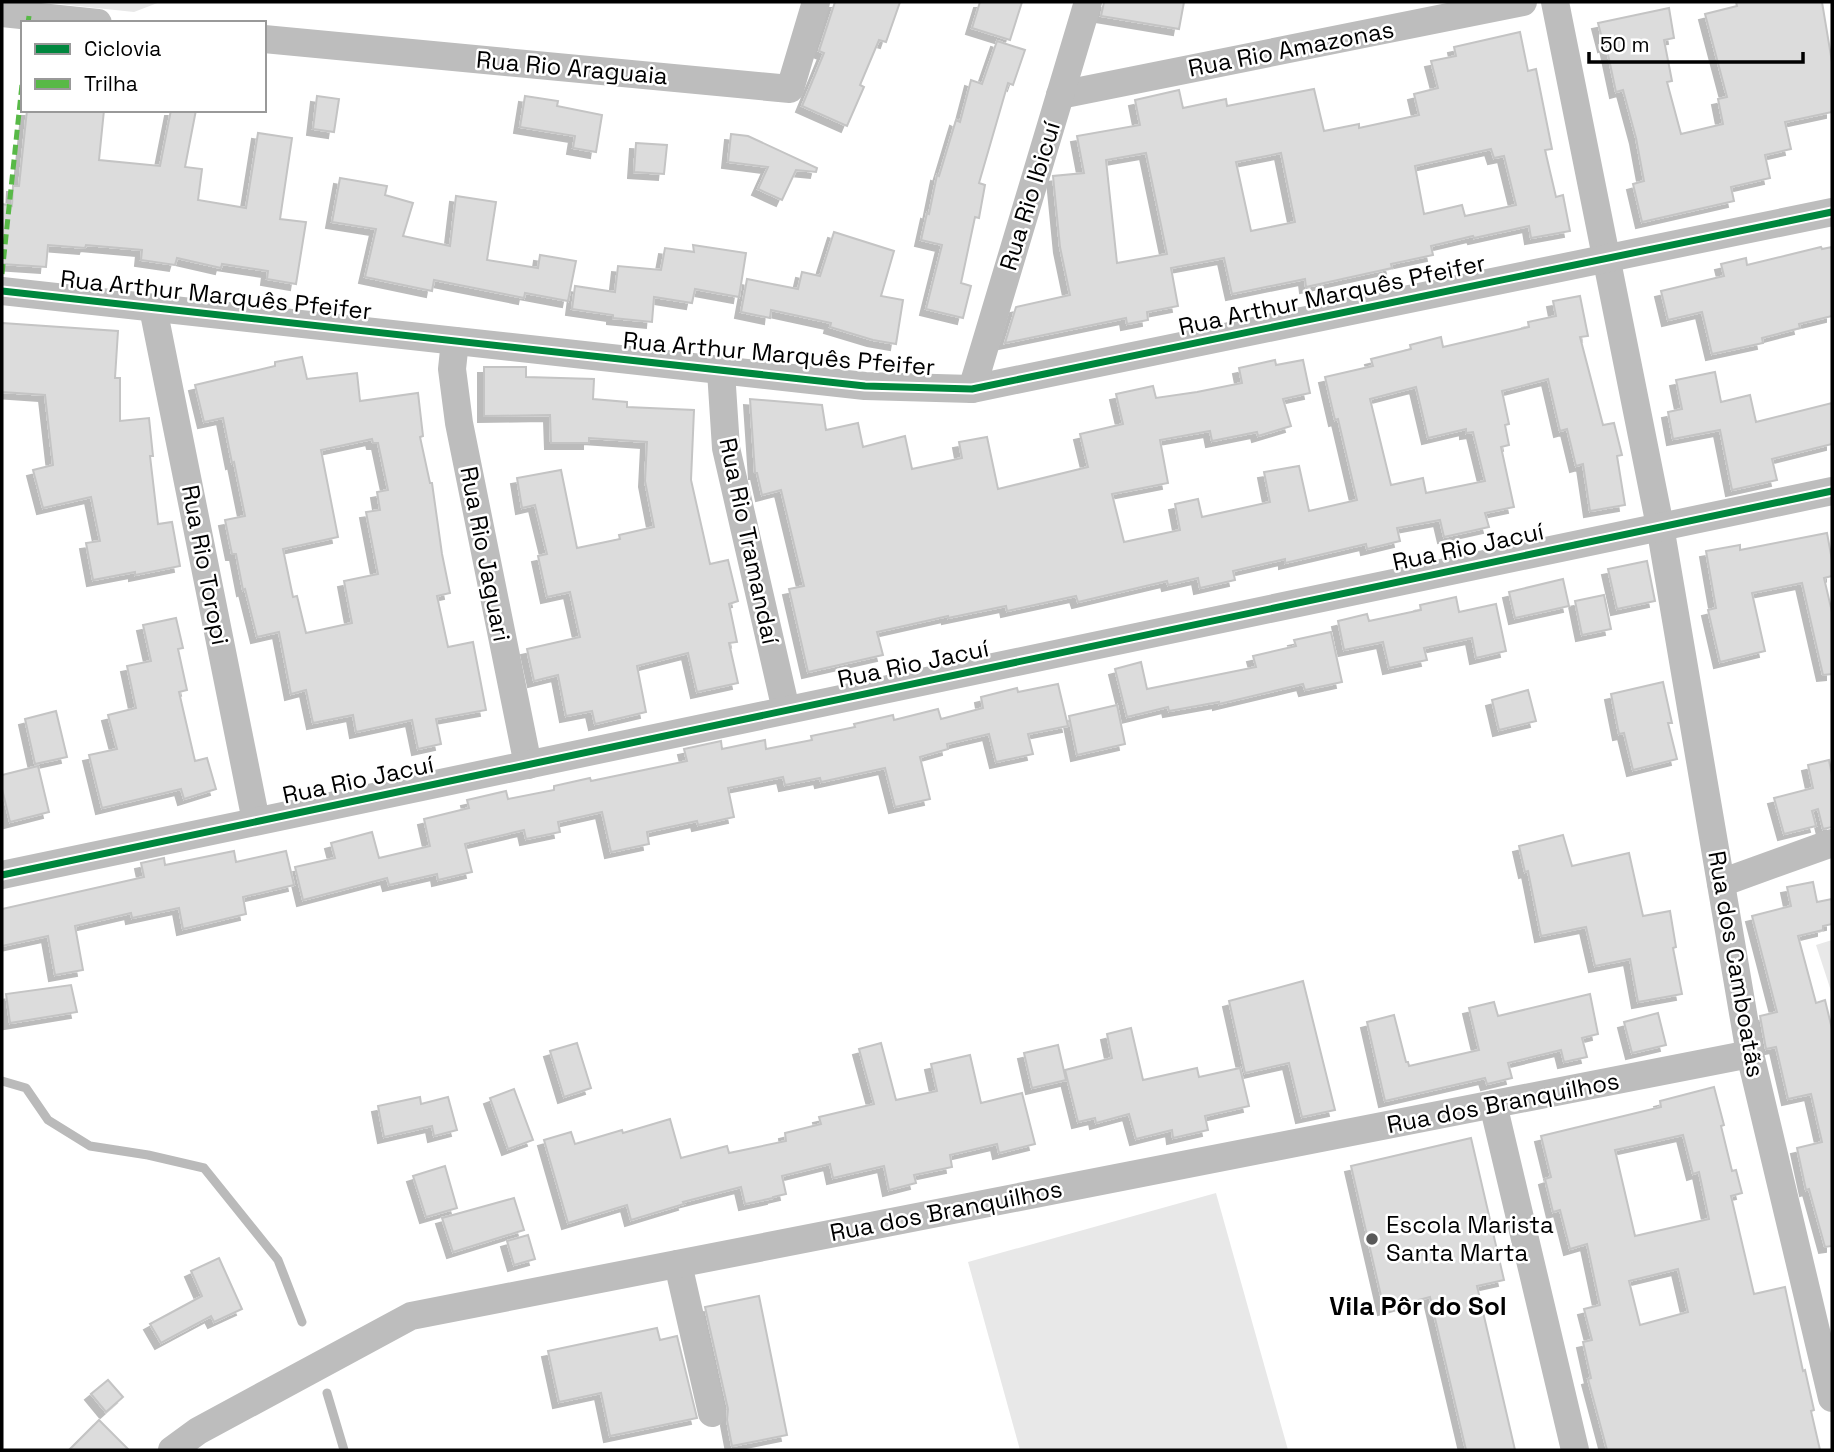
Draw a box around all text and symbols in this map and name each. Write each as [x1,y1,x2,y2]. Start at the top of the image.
street label: Rua Rio Amazonas [1185,13,1396,84]
legend [21,21,266,112]
scale bar [1589,21,1802,65]
text: 50 m [1600,31,1650,58]
text: Ciclovia [84,35,161,62]
street label: Rua Rio Araguaia [475,44,669,91]
text: Trilha [84,70,138,97]
street label: Rua Rio Ibicuí [992,118,1067,274]
street label: Rua Arthur Marquês Pfeifer [1175,247,1488,342]
street label: Rua Arthur Marquês Pfeifer [59,263,373,326]
street label: Rua Arthur Marquês Pfeifer [622,324,936,383]
street label: Rua Rio Tramandaí [712,435,787,647]
street label: Rua Rio Jaguari [453,464,518,644]
street label: Rua Rio Toropi [175,482,236,648]
street label: Rua Rio Jacuí [1389,515,1546,578]
street label: Rua Rio Jacuí [834,632,991,695]
street label: Rua Rio Jacuí [279,748,436,811]
street label: Rua dos Camboatãs [1701,848,1772,1080]
street label: Rua dos Branquilhos [1384,1065,1622,1140]
street label: Rua dos Branquilhos [827,1173,1065,1248]
place label: Escola Marista Santa Marta [1386,1209,1554,1268]
marker: Escola Marista Santa Marta [1364,1231,1380,1247]
district label: Vila Pôr do Sol [1329,1289,1507,1323]

